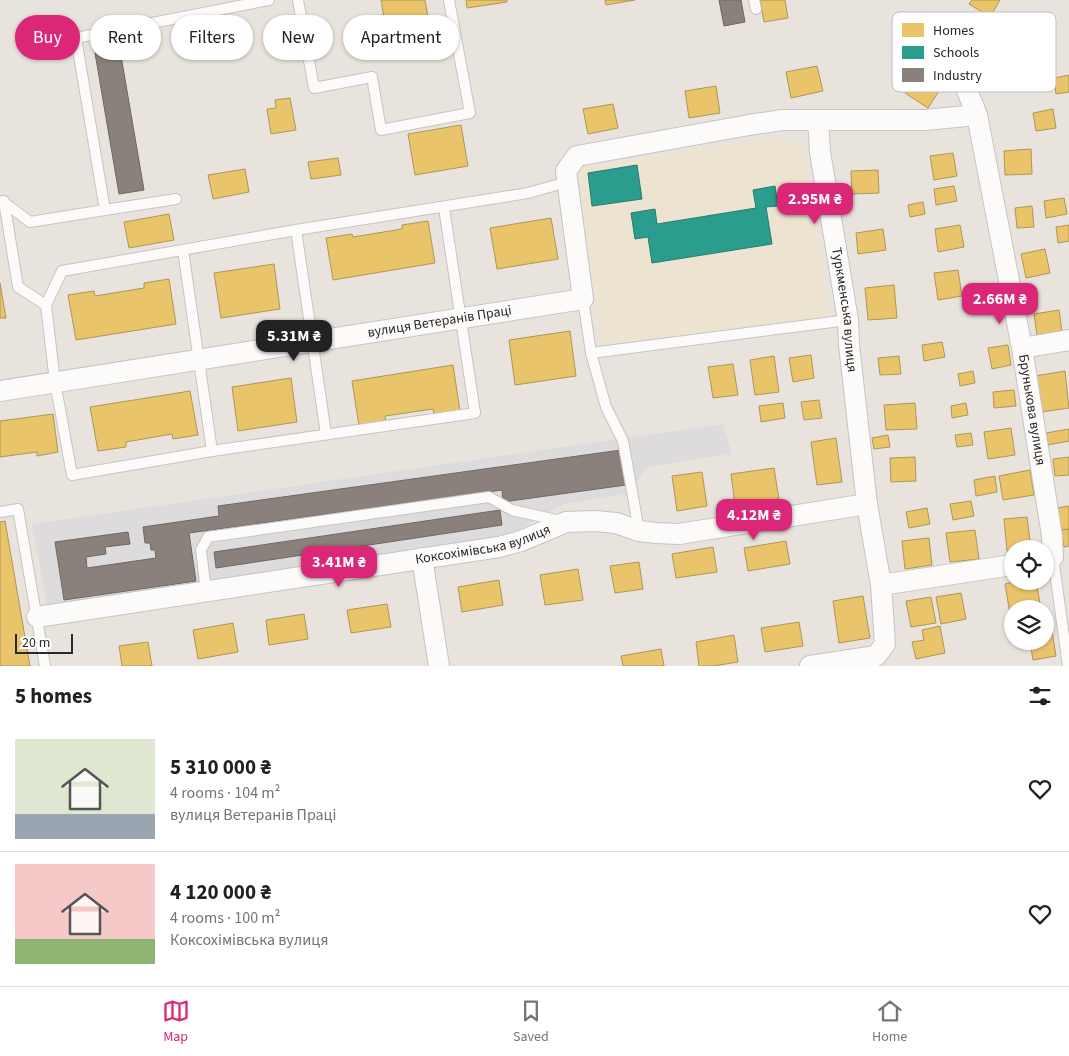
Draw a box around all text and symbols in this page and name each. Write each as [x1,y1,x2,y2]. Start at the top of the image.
legend [892,12,1056,92]
chip: Buy [15,15,80,60]
chip: Rent [90,15,161,60]
chip: Filters [171,15,253,60]
chip: New [263,15,333,60]
chip: Apartment [343,15,459,60]
text: Homes [933,21,974,41]
text: Schools [933,43,979,63]
text: Industry [933,66,982,86]
pin: 2.95M ₴ [769,182,861,225]
text: 2.95M ₴ [788,188,842,210]
street label: Туркменська вулиця [826,246,862,373]
pin: 2.66M ₴ [954,282,1046,325]
text: 2.66M ₴ [973,288,1027,310]
street label: вулиця Ветеранів Праці [366,300,513,343]
pin: 5.31M ₴ [248,320,340,362]
text: 5.31M ₴ [267,325,321,347]
street label: Брунькова вулиця [1013,353,1051,467]
pin: 4.12M ₴ [708,498,800,541]
text: 4.12M ₴ [727,504,781,526]
street label: Коксохімівська вулиця [414,520,554,570]
map controls [1004,540,1054,650]
button: locate [1004,540,1054,590]
pin: 3.41M ₴ [293,546,385,588]
text: 3.41M ₴ [312,551,366,573]
button: layers [1004,600,1054,650]
scale bar [15,631,72,654]
text: 20 m [22,633,50,653]
text: 5 homes [15,681,92,711]
icon: filters [1026,682,1054,710]
text: 5 310 000 ₴ [170,752,271,782]
icon: home [55,759,115,819]
icon: heart [1026,775,1054,803]
text: 4 rooms · 104 m² [170,782,280,804]
text: вулиця Ветеранів Праці [170,804,336,826]
text: 4 120 000 ₴ [170,877,271,907]
icon: home [55,884,115,944]
icon: heart [1026,900,1054,928]
text: 4 rooms · 100 m² [170,907,280,929]
text: Коксохімівська вулиця [170,929,328,951]
tab: Map [162,997,190,1047]
tab: Saved [513,997,549,1047]
tab: Home [872,997,907,1047]

